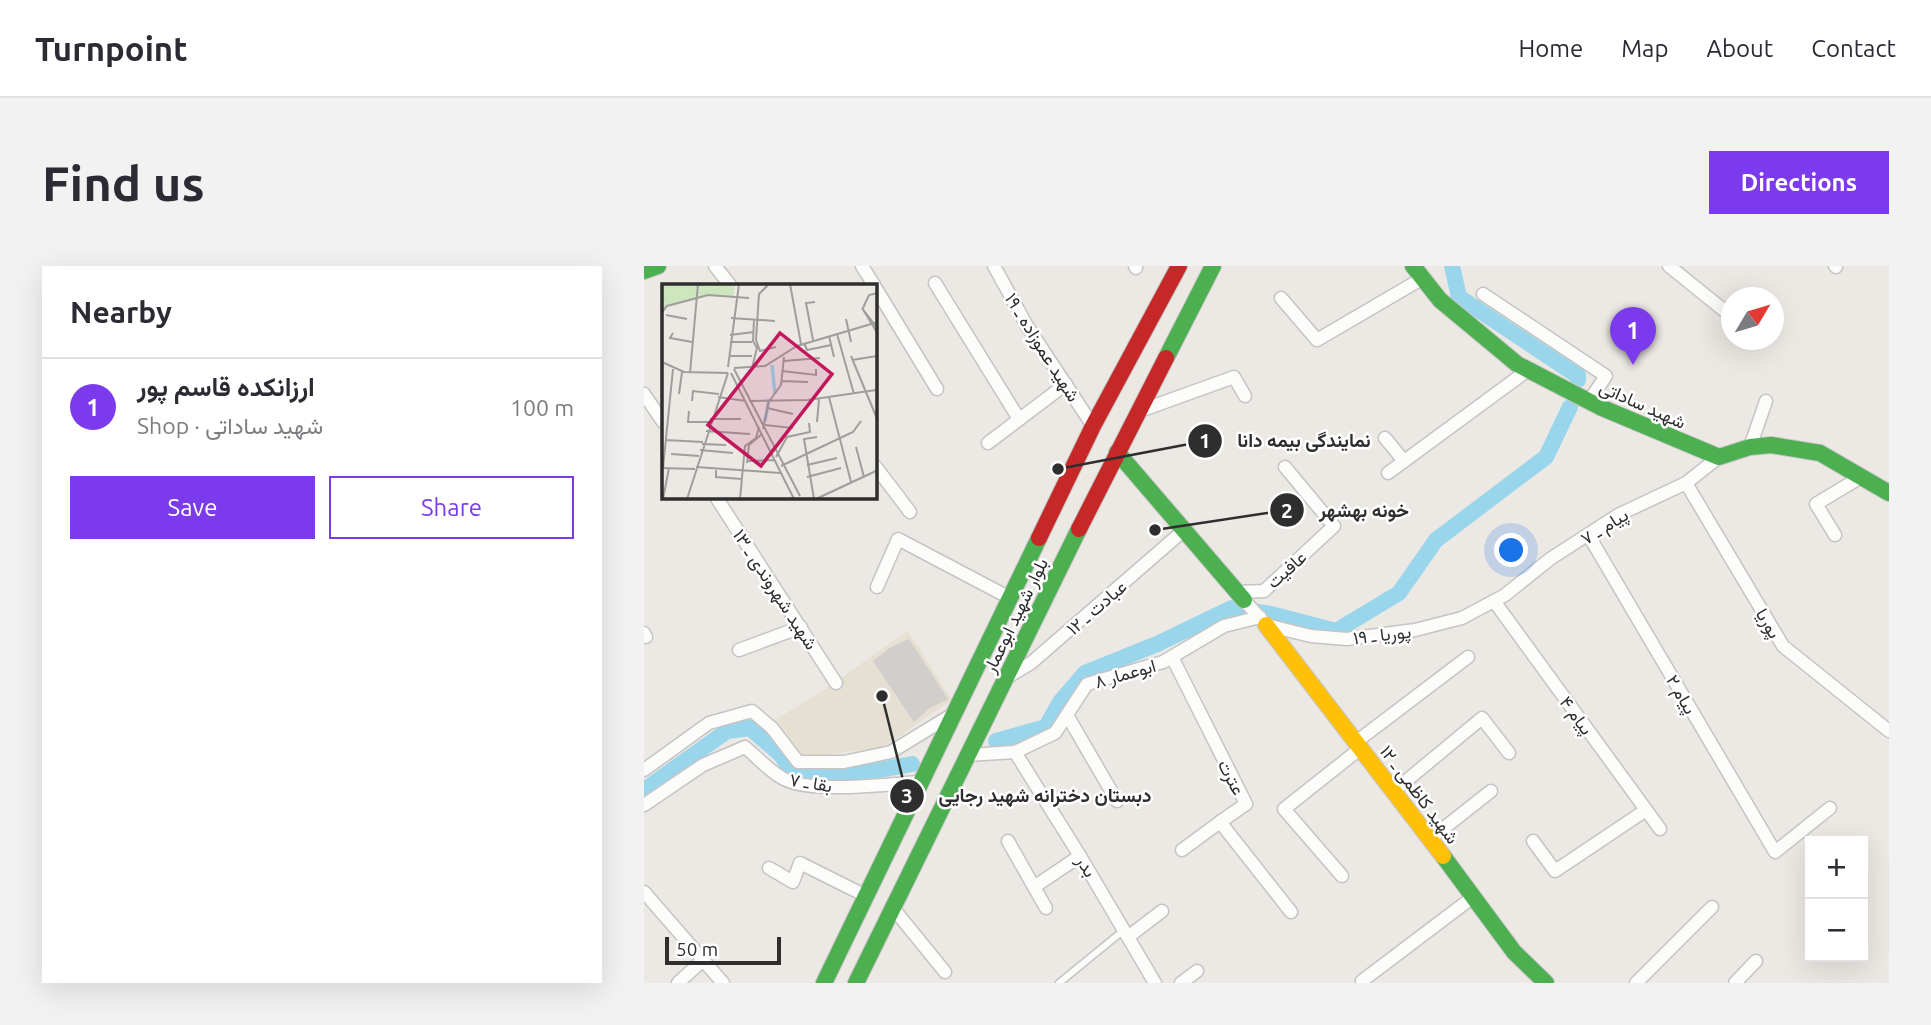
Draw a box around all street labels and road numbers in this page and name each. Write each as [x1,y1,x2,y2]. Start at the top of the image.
street label: شهید عموزاده ـ ۱۹ [1000,289,1084,406]
street label: شهید ساداتی [1596,376,1689,434]
street label: پیام ـ ۷ [1577,504,1633,551]
street label: شهید شهروندی ـ ۱۳ [728,525,822,654]
street label: عافیت [1262,546,1310,592]
street label: بلوار شهید ابوعمار [978,554,1053,677]
street label: عبادت ـ ۱۲ [1062,576,1131,639]
street label: پوریا [1750,605,1786,643]
street label: پوریا ـ ۱۹ [1352,621,1412,650]
street label: ابوعمار ۸ [1092,655,1158,693]
street label: پیام ۲ [1660,671,1701,719]
street label: پیام ۴ [1554,692,1598,740]
street label: شهید کاظمی ـ ۱۲ [1375,741,1463,848]
street label: عترت [1213,756,1249,799]
street label: بقا ـ ۷ [788,769,834,796]
street label: بدر [1071,851,1101,881]

